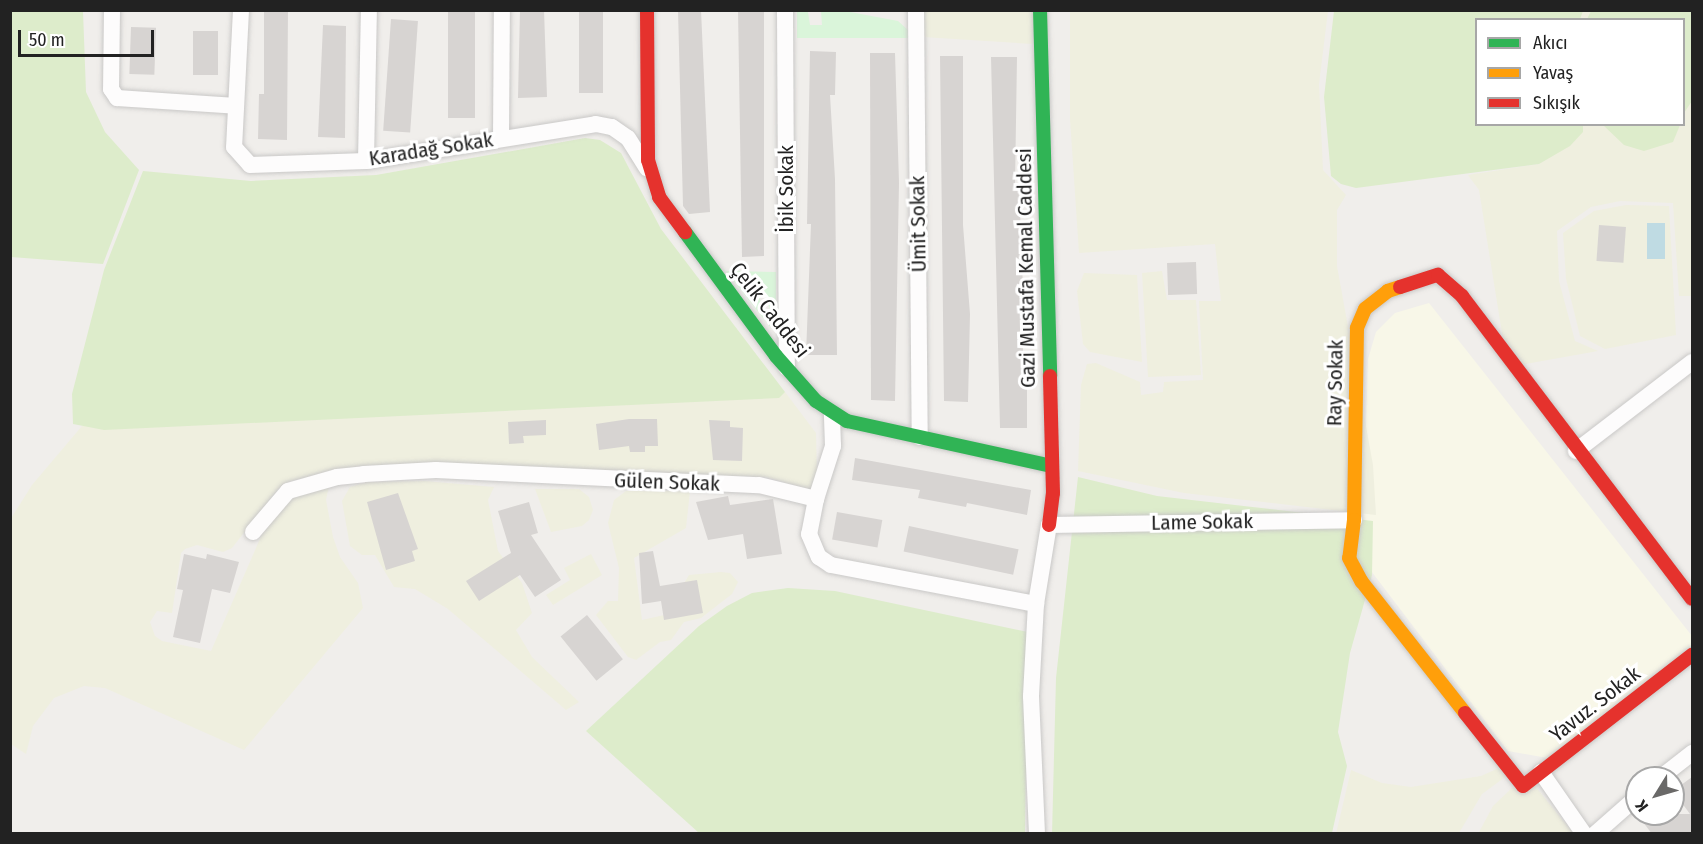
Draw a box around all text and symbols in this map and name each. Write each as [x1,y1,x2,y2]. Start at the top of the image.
scale bar [21,18,158,56]
legend [1475,18,1685,126]
text: 50 m [29,29,65,51]
text: Akıcı [1533,32,1568,54]
text: Yavaş [1533,62,1573,84]
text: Sıkışık [1533,92,1580,114]
street label: Karadağ Sokak [367,127,495,171]
street label: İbik Sokak [773,145,799,233]
street label: Gazi Mustafa Kemal Caddesi [1011,148,1041,388]
street label: Ümit Sokak [905,175,931,273]
street label: Çelik Caddesi [725,257,815,363]
street label: Ray Sokak [1322,340,1348,426]
street label: Gülen Sokak [614,468,720,496]
street label: Lame Sokak [1151,509,1253,535]
street label: Yavuz. Sokak [1545,661,1645,747]
north arrow [1625,766,1685,826]
text: K [1631,797,1652,815]

